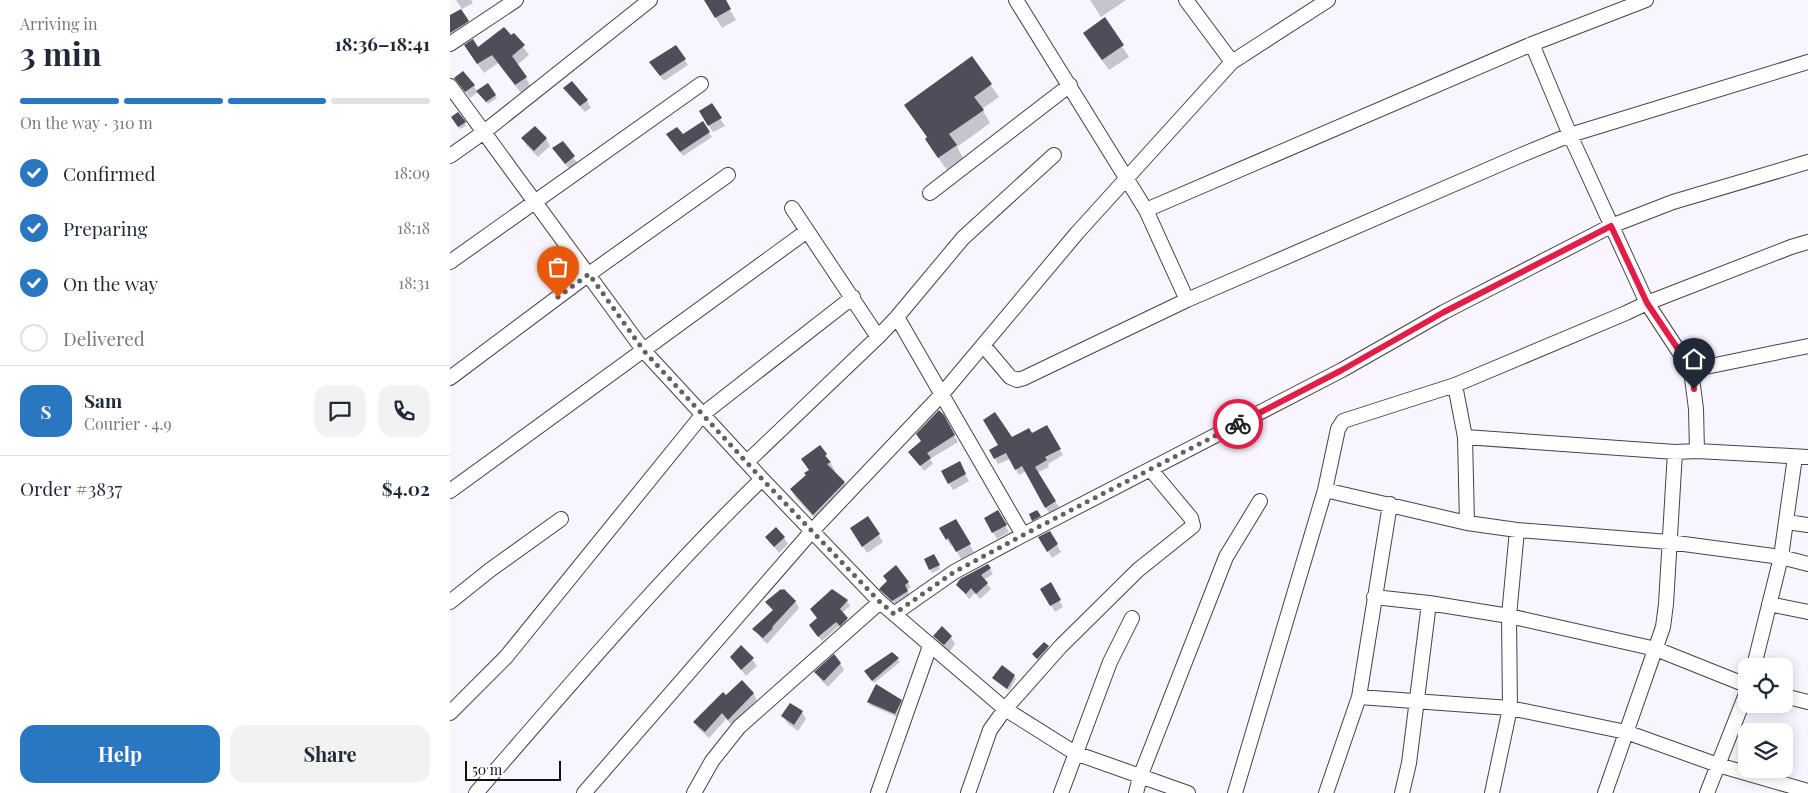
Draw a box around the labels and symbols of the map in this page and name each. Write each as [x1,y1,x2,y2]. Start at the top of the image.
pin [537,246,579,297]
pin [1673,338,1715,389]
courier [1213,399,1263,449]
scale bar [465,758,561,781]

